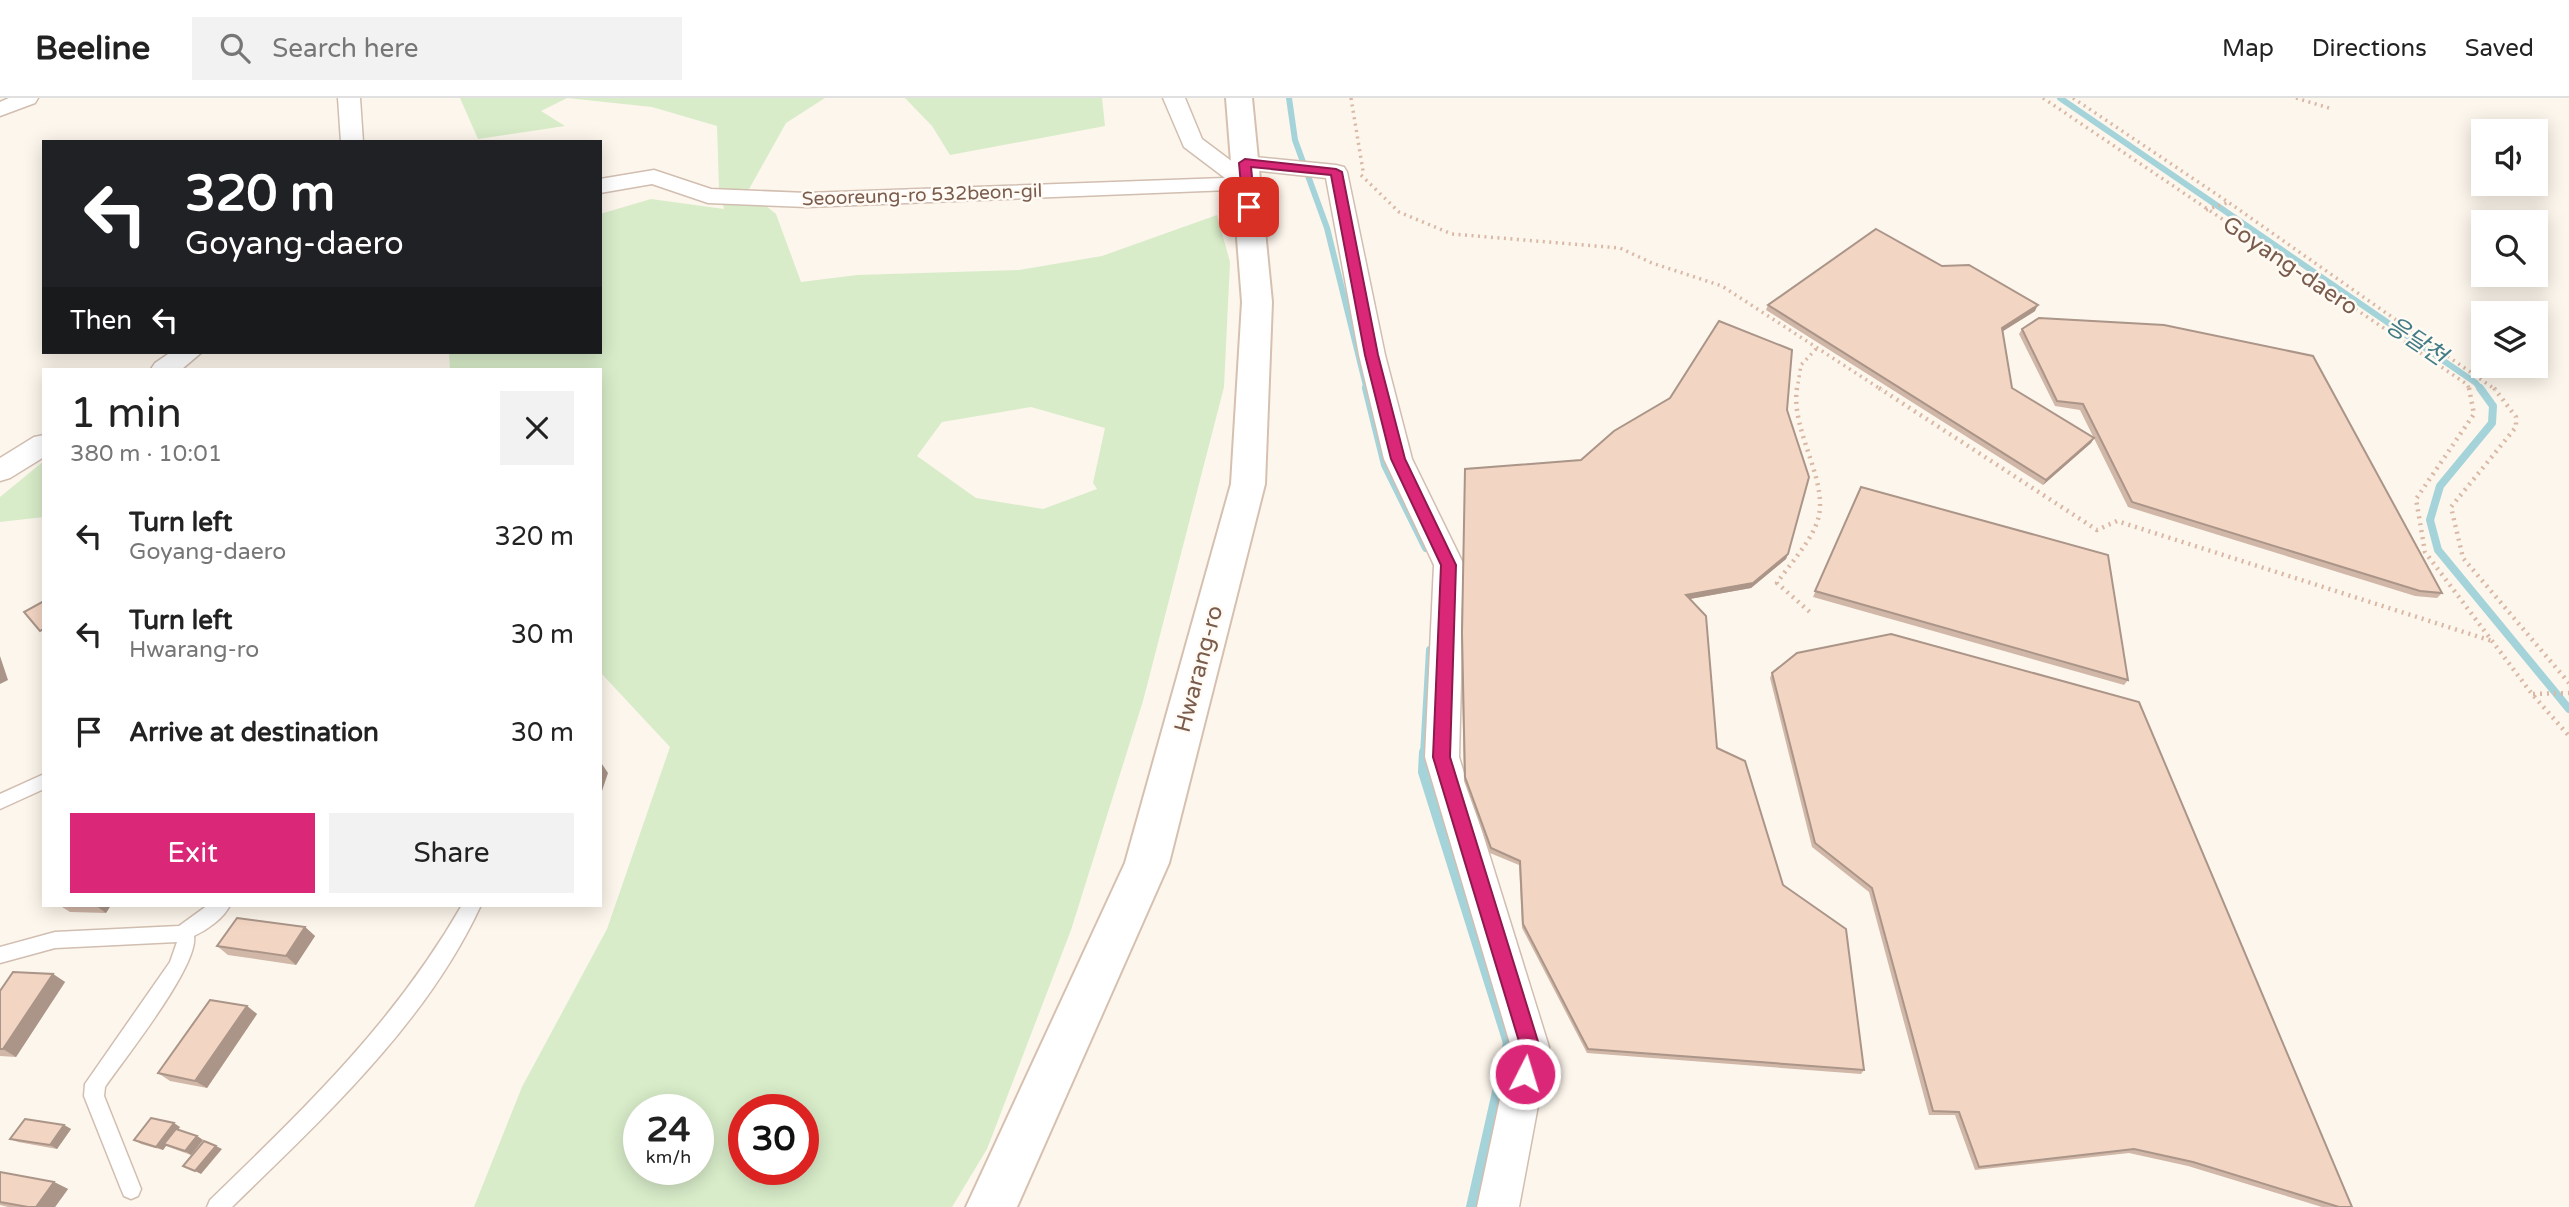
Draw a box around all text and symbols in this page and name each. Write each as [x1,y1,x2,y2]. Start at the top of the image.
search box [192,17,682,80]
text: Beeline [35,29,150,68]
icon: search [216,29,254,67]
text: Search here [272,33,418,64]
text: Map [2222,34,2274,63]
text: Directions [2312,34,2427,63]
text: Saved [2465,34,2534,63]
map controls [2471,119,2548,378]
button: sound [2471,119,2548,196]
text: 320 m [185,165,335,224]
icon: left [70,168,161,259]
pin [1219,177,1279,237]
street label: Seooreung-ro 532beon-gil [801,180,1043,210]
icon: arrive [1230,188,1268,226]
street label: Goyang-daero [2217,210,2363,322]
button: search [2471,210,2548,287]
text: Goyang-daero [185,225,404,263]
icon: left [146,301,184,339]
button: layers [2471,301,2548,378]
text: Then [70,305,132,336]
water label: 응달천 [2380,310,2454,373]
text: 1 min [70,388,182,439]
button: close [500,391,574,465]
text: 380 m · 10:01 [70,440,222,468]
text: Turn left [129,507,232,538]
icon: left [70,517,108,555]
text: 320 m [494,521,574,552]
text: Goyang-daero [129,538,286,566]
street label: Hwarang-ro [1169,602,1229,736]
text: Turn left [129,605,232,636]
icon: left [70,615,108,653]
text: 30 m [511,619,574,650]
text: Hwarang-ro [129,636,259,664]
icon: arrive [70,713,108,751]
text: Arrive at destination [129,717,379,748]
text: 30 m [511,717,574,748]
button: Exit [70,813,315,893]
button: Share [329,813,574,893]
position arrow [1488,1037,1562,1111]
speed limit sign: 30 [728,1094,819,1185]
text: 24 [647,1109,690,1151]
text: km/h [646,1146,691,1168]

